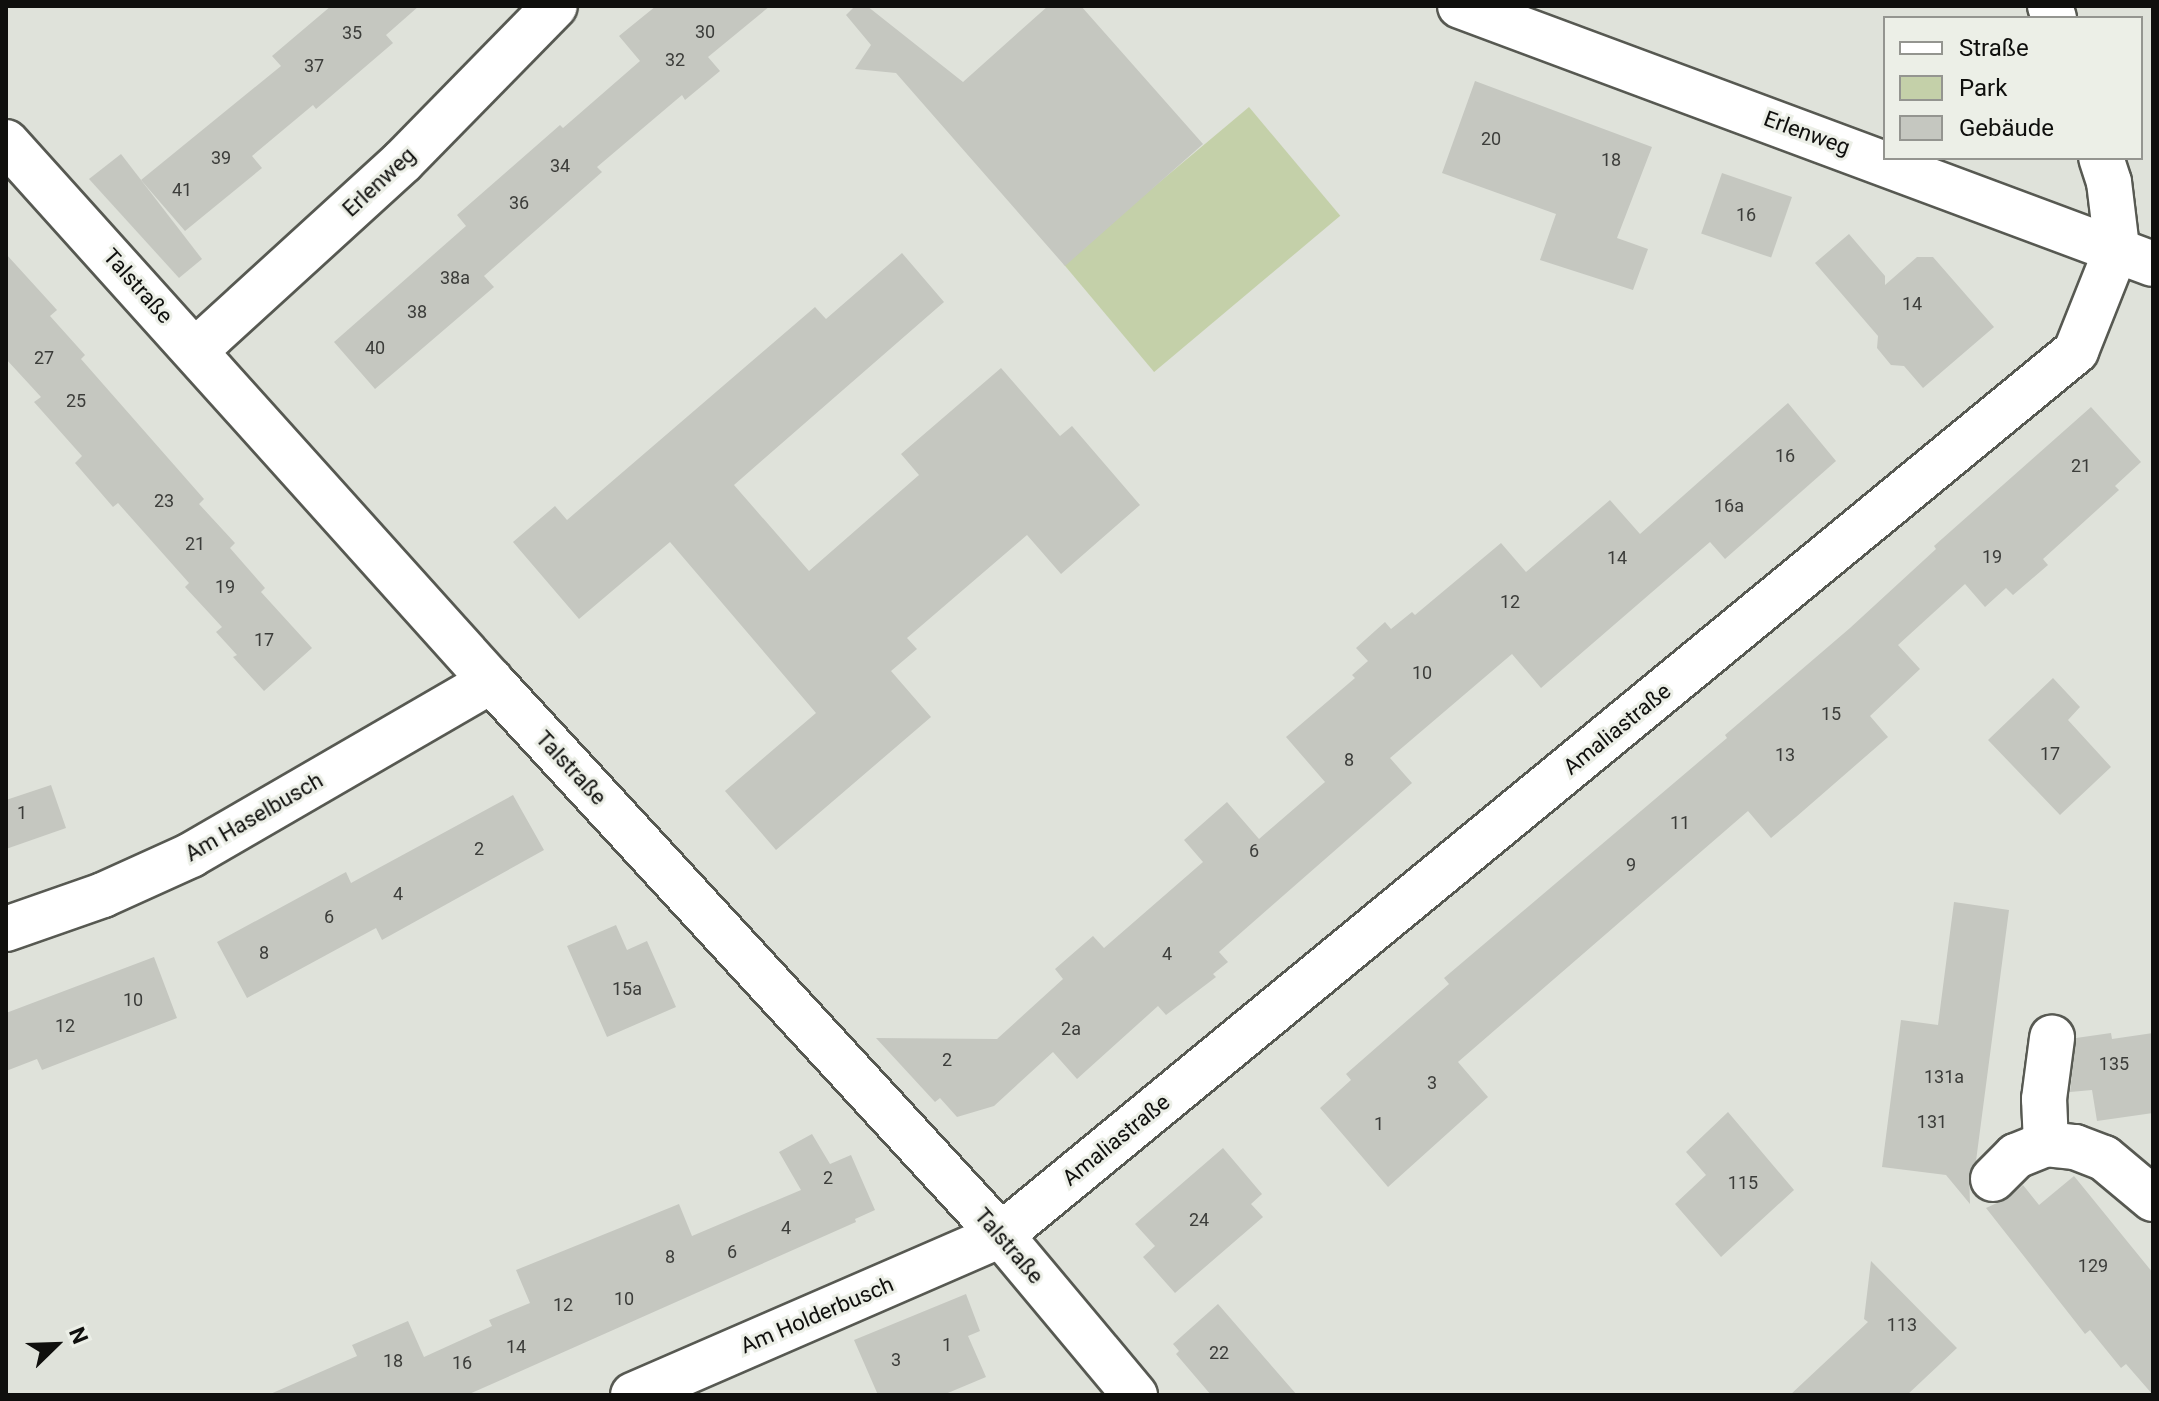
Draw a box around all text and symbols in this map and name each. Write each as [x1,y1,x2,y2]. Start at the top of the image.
legend [1883,16,2143,160]
house number: 30 [695,21,715,43]
house number: 35 [342,22,362,44]
text: Straße [1959,34,2029,62]
house number: 32 [665,49,685,71]
house number: 37 [304,55,324,77]
text: Park [1959,74,2007,102]
street label: Erlenweg [1760,105,1854,161]
text: Gebäude [1959,114,2054,142]
house number: 20 [1481,128,1501,150]
street label: Erlenweg [337,142,421,222]
house number: 39 [211,147,231,169]
house number: 18 [1601,149,1621,171]
house number: 34 [550,155,570,177]
house number: 41 [172,179,192,201]
house number: 36 [509,192,529,214]
house number: 16 [1736,204,1756,226]
street label: Talstraße [98,243,178,329]
house number: 38a [440,267,470,289]
house number: 14 [1902,293,1922,315]
house number: 38 [407,301,427,323]
house number: 40 [365,337,385,359]
house number: 27 [34,347,54,369]
house number: 25 [66,390,86,412]
house number: 16 [1775,445,1795,467]
house number: 21 [2071,455,2091,477]
house number: 23 [154,490,174,512]
house number: 16a [1714,495,1744,517]
house number: 21 [185,533,205,555]
house number: 19 [1982,546,2002,568]
house number: 14 [1607,547,1627,569]
house number: 19 [215,576,235,598]
house number: 12 [1500,591,1520,613]
house number: 17 [254,629,274,651]
house number: 10 [1412,662,1432,684]
street label: Amaliastraße [1558,678,1676,780]
house number: 15 [1821,703,1841,725]
street label: Talstraße [530,726,612,810]
house number: 17 [2040,743,2060,765]
house number: 13 [1775,744,1795,766]
house number: 8 [1344,749,1354,771]
street label: Am Haselbusch [180,767,328,867]
house number: 1 [17,802,27,824]
house number: 11 [1670,812,1690,834]
house number: 2 [474,838,484,860]
house number: 6 [1249,840,1259,862]
house number: 9 [1626,854,1636,876]
house number: 4 [393,883,403,905]
house number: 6 [324,906,334,928]
house number: 8 [259,942,269,964]
house number: 4 [1162,943,1172,965]
house number: 15a [612,978,642,1000]
house number: 10 [123,989,143,1011]
house number: 12 [55,1015,75,1037]
house number: 2a [1061,1018,1081,1040]
house number: 2 [942,1049,952,1071]
house number: 135 [2099,1053,2129,1075]
house number: 131a [1924,1066,1964,1088]
house number: 3 [1427,1072,1437,1094]
street label: Amaliastraße [1057,1089,1175,1191]
house number: 131 [1917,1111,1947,1133]
house number: 1 [1374,1113,1384,1135]
house number: 2 [823,1167,833,1189]
house number: 115 [1728,1172,1758,1194]
street label: Talstraße [969,1203,1049,1289]
house number: 24 [1189,1209,1209,1231]
house number: 4 [781,1217,791,1239]
house number: 6 [727,1241,737,1263]
house number: 8 [665,1246,675,1268]
house number: 129 [2078,1255,2108,1277]
street label: Am Holderbusch [737,1271,897,1359]
house number: 10 [614,1288,634,1310]
house number: 12 [553,1294,573,1316]
north arrow [16,1305,96,1385]
house number: 113 [1887,1314,1917,1336]
text: N [64,1323,93,1347]
house number: 1 [942,1334,952,1356]
house number: 14 [506,1336,526,1358]
house number: 22 [1209,1342,1229,1364]
house number: 3 [891,1349,901,1371]
house number: 18 [383,1350,403,1372]
house number: 16 [452,1352,472,1374]

